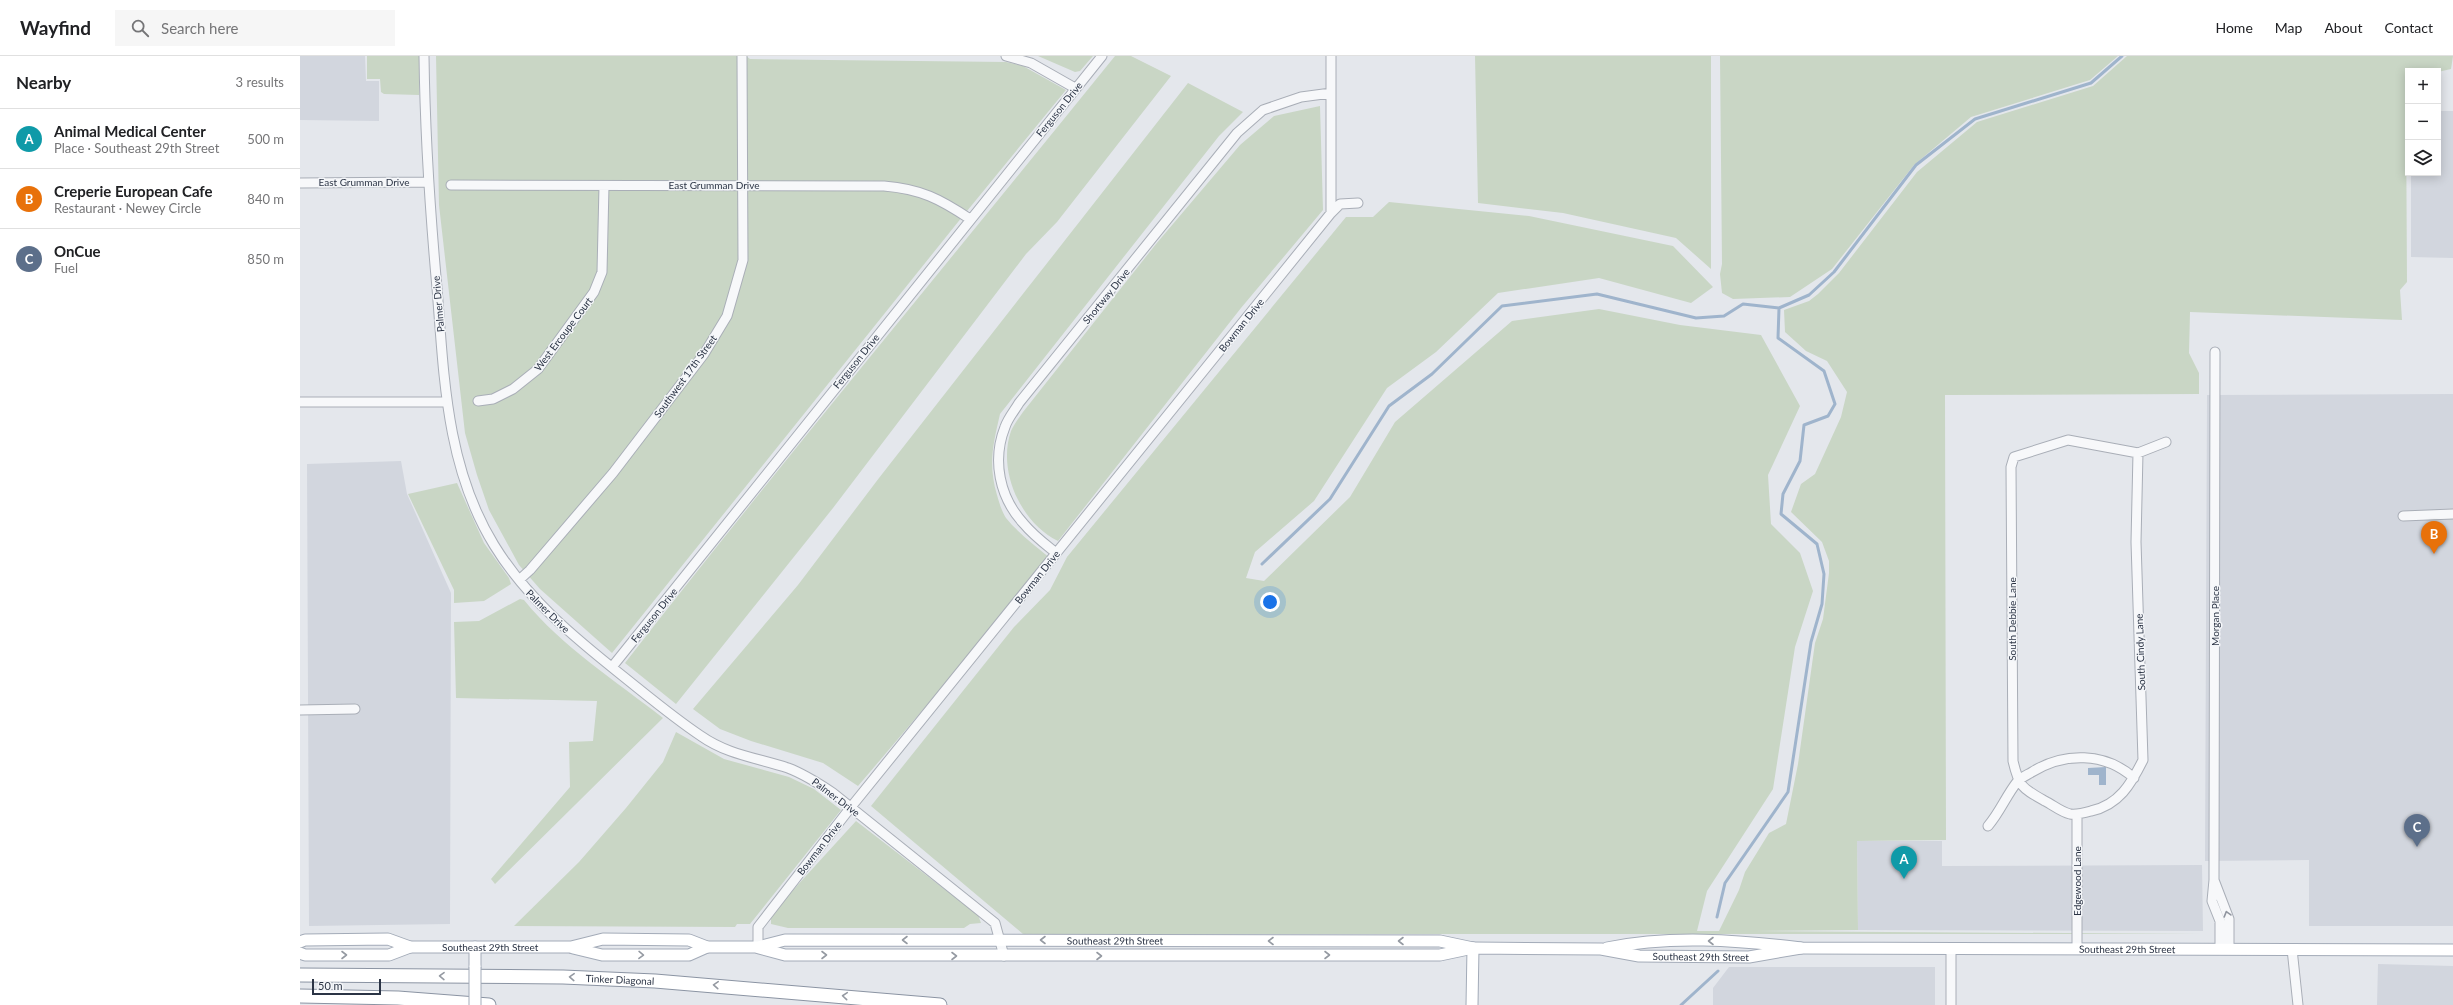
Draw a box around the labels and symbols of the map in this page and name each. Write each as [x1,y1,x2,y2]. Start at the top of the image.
street label: Ferguson Drive [1033,79,1085,139]
street label: East Grumman Drive [318,176,410,188]
street label: East Grumman Drive [668,179,760,191]
street label: Shortway Drive [1080,266,1132,326]
street label: Palmer Drive [430,275,446,333]
street label: West Ercoupe Court [531,295,595,373]
street label: Bowman Drive [1216,296,1266,354]
street label: Ferguson Drive [830,331,882,391]
street label: Southwest 17th Street [651,332,719,420]
pin: B [2421,521,2447,554]
street label: Bowman Drive [1012,548,1062,606]
street label: South Debbie Lane [2006,577,2018,661]
street label: Ferguson Drive [628,585,680,645]
street label: Morgan Place [2209,586,2221,646]
street label: Palmer Drive [524,587,572,635]
your location [1260,592,1280,612]
street label: South Cindy Lane [2133,613,2147,691]
street label: Palmer Drive [810,775,862,819]
pin: C [2404,814,2430,847]
street label: Bowman Drive [794,819,844,877]
pin: A [1891,846,1917,879]
street label: Edgewood Lane [2071,846,2083,916]
one-way arrow [2223,910,2232,917]
street label: Southeast 29th Street [1067,934,1164,947]
one-way arrow [902,936,908,944]
one-way arrow [1040,936,1046,944]
one-way arrow [1268,937,1274,945]
one-way arrow [1398,937,1404,945]
one-way arrow [1708,937,1714,945]
street label: Southeast 29th Street [442,941,539,953]
street label: Southeast 29th Street [2079,943,2176,955]
street label: Southeast 29th Street [1652,950,1749,963]
one-way arrow [341,951,347,959]
one-way arrow [638,951,644,959]
one-way arrow [821,951,827,959]
one-way arrow [1324,951,1330,959]
one-way arrow [951,952,957,960]
one-way arrow [1096,952,1102,960]
one-way arrow [439,972,445,980]
street label: Tinker Diagonal [585,972,654,987]
one-way arrow [569,973,575,982]
scale bar [312,977,381,996]
one-way arrow [713,981,719,990]
one-way arrow [842,992,848,1001]

